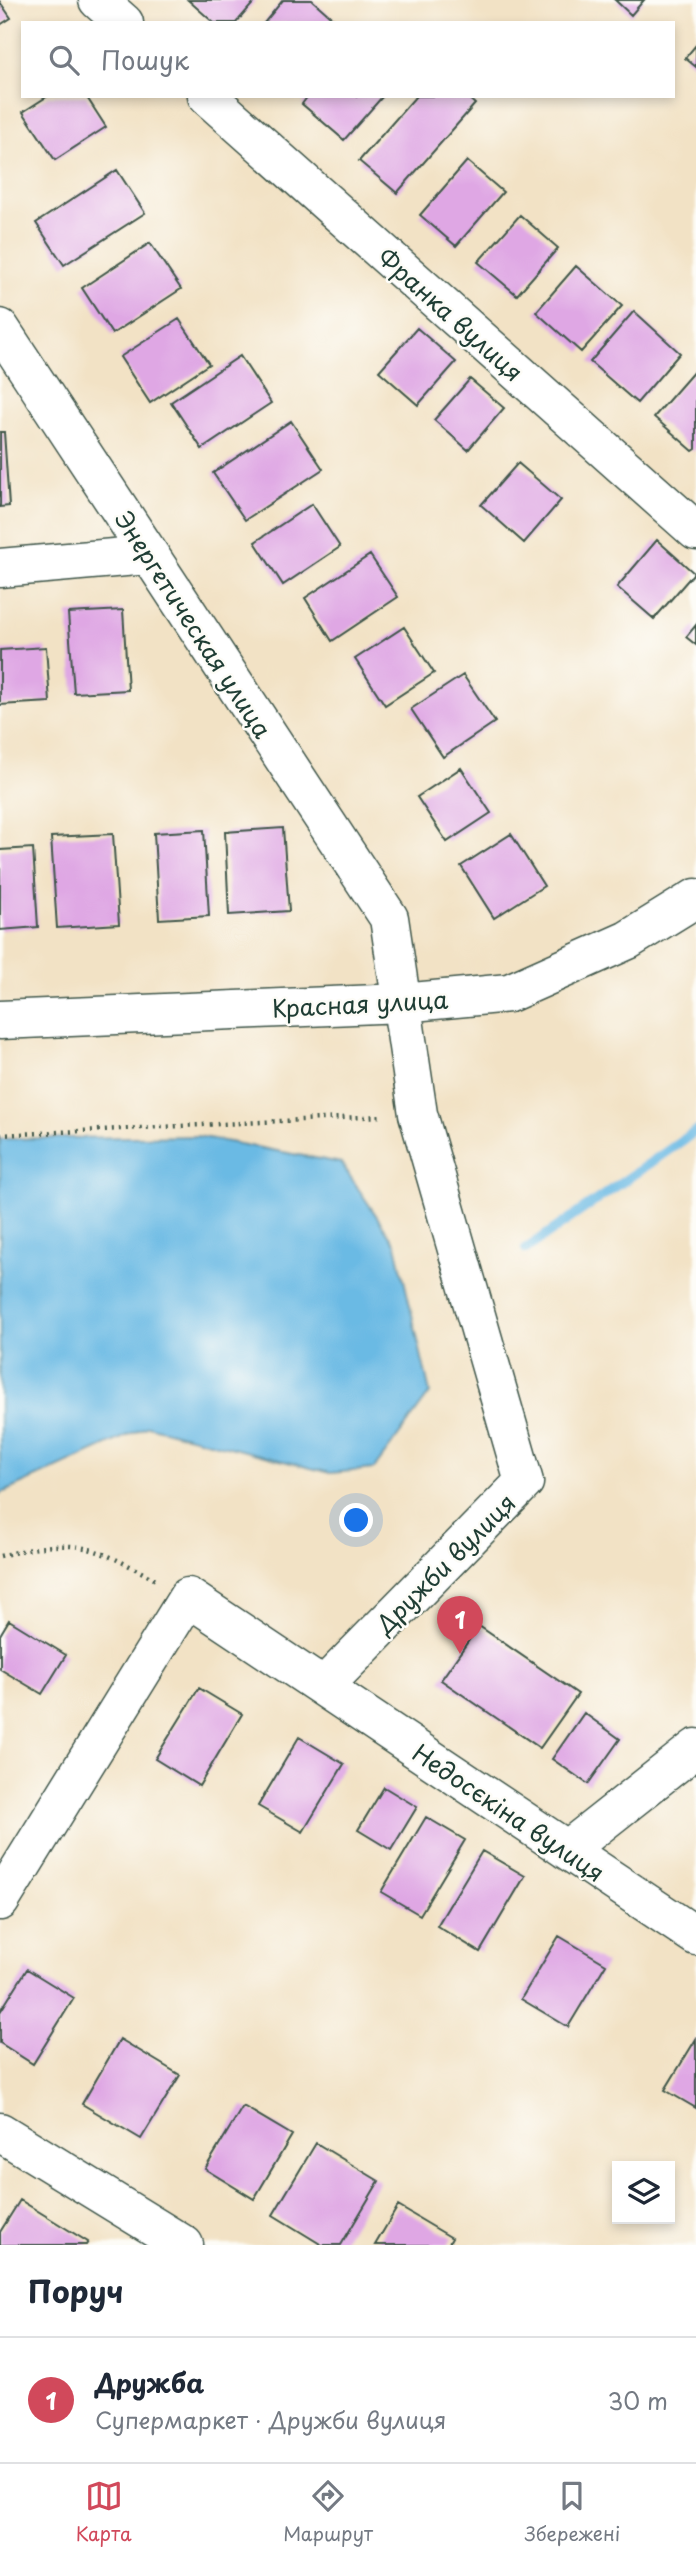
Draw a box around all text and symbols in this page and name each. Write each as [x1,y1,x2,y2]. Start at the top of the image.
search box [21,21,675,98]
text: Пошук [101,40,189,79]
icon: search [45,41,83,79]
street label: Франка вулиця [370,239,532,389]
street label: Энергетическая улица [107,503,281,745]
street label: Красная улица [271,980,449,1026]
street label: Дружби вулиця [366,1485,523,1642]
your location [339,1503,373,1537]
pin: 1 [437,1596,483,1654]
street label: Недосєкіна вулиця [406,1734,612,1890]
map controls [612,2161,675,2224]
button: layers [612,2161,675,2224]
text: Поруч [28,2268,123,2313]
text: Дружба [95,2363,204,2402]
text: 1 [46,2383,57,2418]
text: 30 m [607,2383,668,2418]
text: Супермаркет · Дружби вулиця [95,2402,446,2437]
tab: Карта [76,2477,132,2547]
tab: Маршрут [283,2477,373,2547]
tab: Збережені [525,2477,620,2547]

